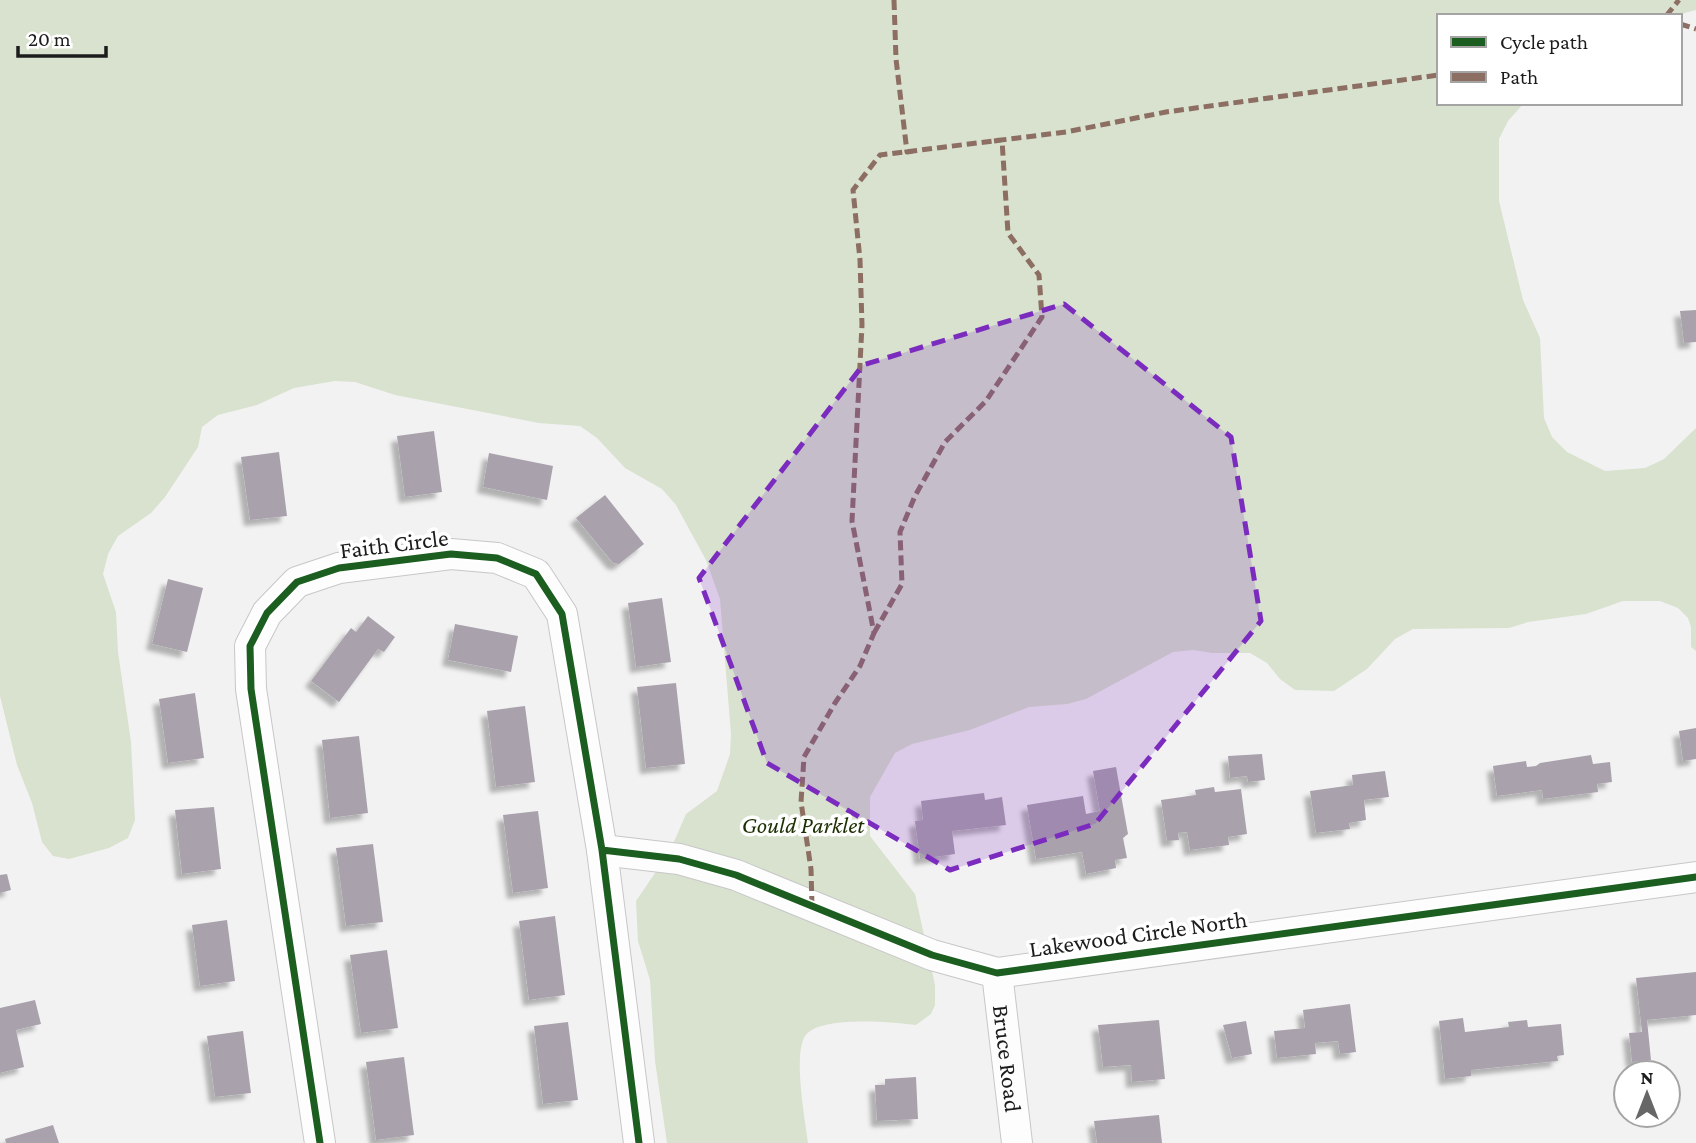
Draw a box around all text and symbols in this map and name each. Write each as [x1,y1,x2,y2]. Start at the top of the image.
scale bar [18,14,105,58]
legend [1437,14,1682,105]
text: 20 m [28,27,71,51]
text: Cycle path [1500,30,1588,54]
text: Path [1500,65,1538,89]
street label: Faith Circle [338,523,450,564]
park label: Gould Parklet [742,811,865,838]
street label: Lakewood Circle North [1027,905,1249,962]
street label: Bruce Road [988,1003,1027,1114]
north arrow [1612,1059,1682,1129]
text: N [1641,1067,1654,1088]

